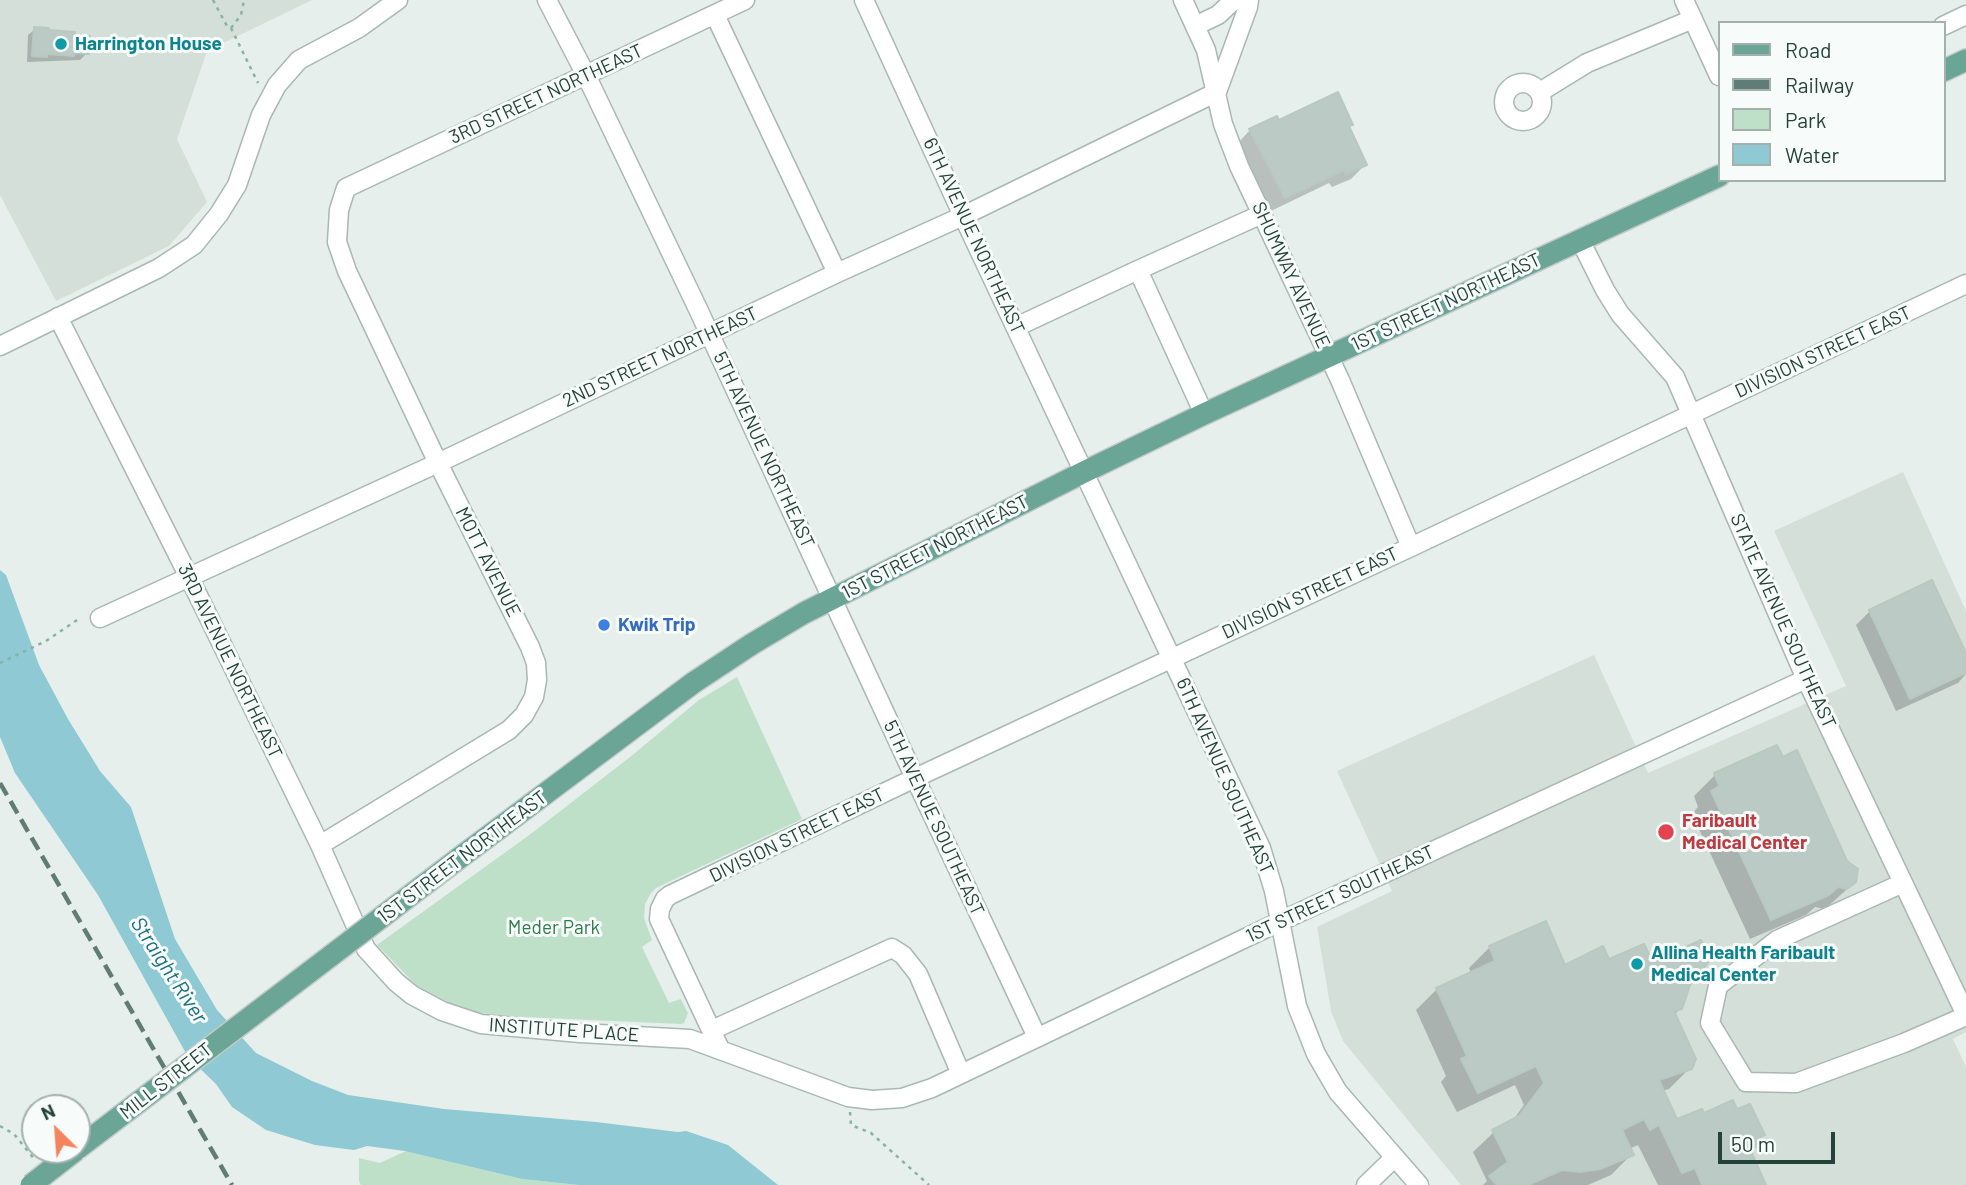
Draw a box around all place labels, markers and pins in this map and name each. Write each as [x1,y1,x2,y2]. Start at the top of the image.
place label: Harrington House [75,33,222,55]
marker: Harrington House [53,36,69,52]
place label: Kwik Trip [618,614,696,636]
marker: Kwik Trip [596,617,612,633]
place label: Faribault Medical Center [1682,810,1807,854]
marker: Faribault Medical Center [1656,822,1676,842]
place label: Allina Health Faribault Medical Center [1651,942,1835,986]
marker: Allina Health Faribault Medical Center [1629,956,1645,972]

